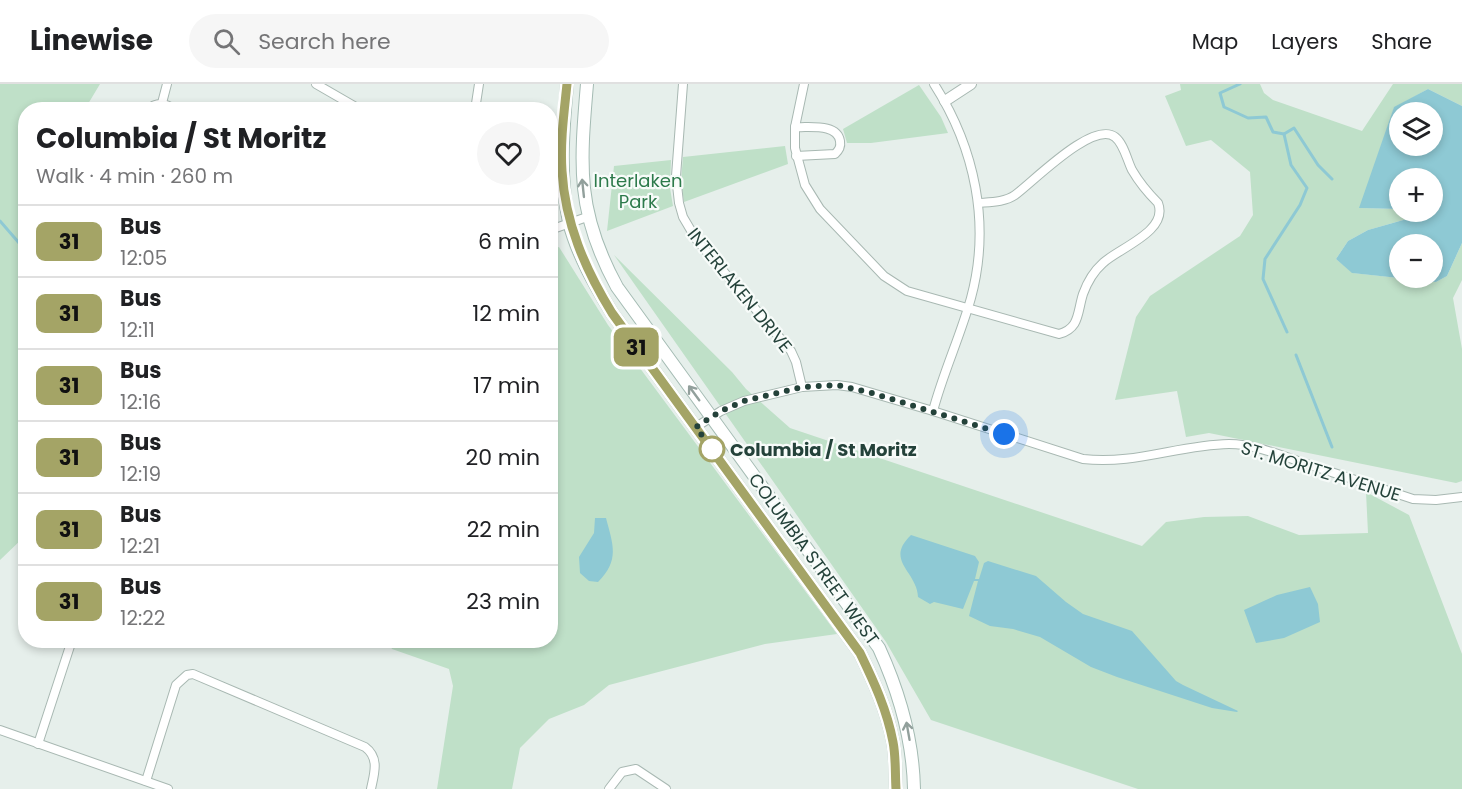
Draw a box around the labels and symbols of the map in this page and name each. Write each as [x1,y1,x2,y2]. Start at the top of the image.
park label: Interlaken Park [594,168,682,214]
one-way arrow [577,178,588,198]
street label: INTERLAKEN DRIVE [682,222,798,358]
line badge: 31 [609,328,663,366]
one-way arrow [688,386,700,402]
your location [989,419,1019,449]
street label: ST. MORITZ AVENUE [1238,435,1404,507]
marker: Columbia / St Moritz [699,436,725,462]
place label: Columbia / St Moritz [730,437,917,462]
street label: COLUMBIA STREET WEST [743,468,885,650]
one-way arrow [902,722,913,741]

